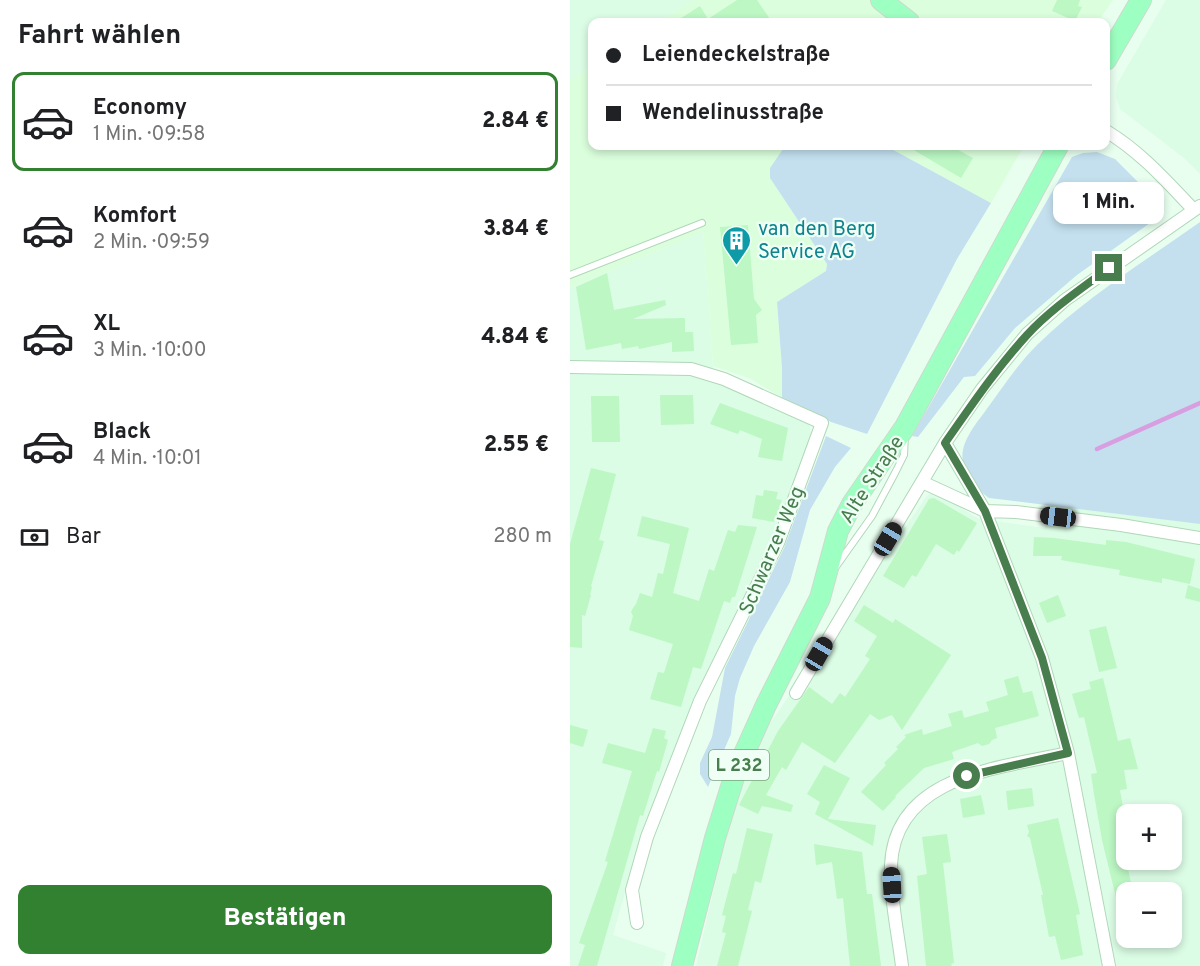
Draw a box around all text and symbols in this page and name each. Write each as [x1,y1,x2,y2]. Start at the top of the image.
text: Fahrt wählen [18,19,181,53]
text: Leiendeckelstraße [642,42,830,69]
icon: car [21,95,75,149]
text: Economy [93,95,187,122]
text: Wendelinusstraße [642,100,824,127]
text: 2.84 € [482,108,549,135]
text: 1 Min. · 09:58 [93,122,206,148]
callout: 1 Min. [1054,181,1164,223]
text: 1 Min. [1082,190,1135,216]
icon: car [21,203,75,257]
text: Komfort [93,203,177,230]
text: 3.84 € [483,216,549,243]
place label: van den Berg Service AG [758,217,876,266]
building icon: van den Berg Service AG [721,224,753,266]
text: 2 Min. · 09:59 [93,230,210,256]
route end [1095,254,1122,281]
icon: car [21,311,75,365]
text: XL [93,311,120,338]
text: 4.84 € [481,324,549,351]
text: 3 Min. · 10:00 [93,338,207,364]
icon: car [21,419,75,473]
text: Black [93,419,151,446]
street label: Alte Straße [835,431,911,529]
text: 2.55 € [484,432,549,459]
text: 4 Min. · 10:01 [93,446,202,472]
street label: Schwarzer Weg [734,483,812,619]
car [1039,506,1077,528]
car [871,519,905,559]
icon: cash [18,521,51,554]
text: Bar [66,524,101,551]
text: 280 m [493,524,552,550]
car [802,634,836,674]
road number: L 232 [709,750,769,780]
route start [953,762,980,789]
map controls [1116,804,1182,948]
button: + [1116,804,1182,870]
car [882,867,902,903]
button: − [1116,882,1182,948]
button: Bestätigen [18,885,552,954]

